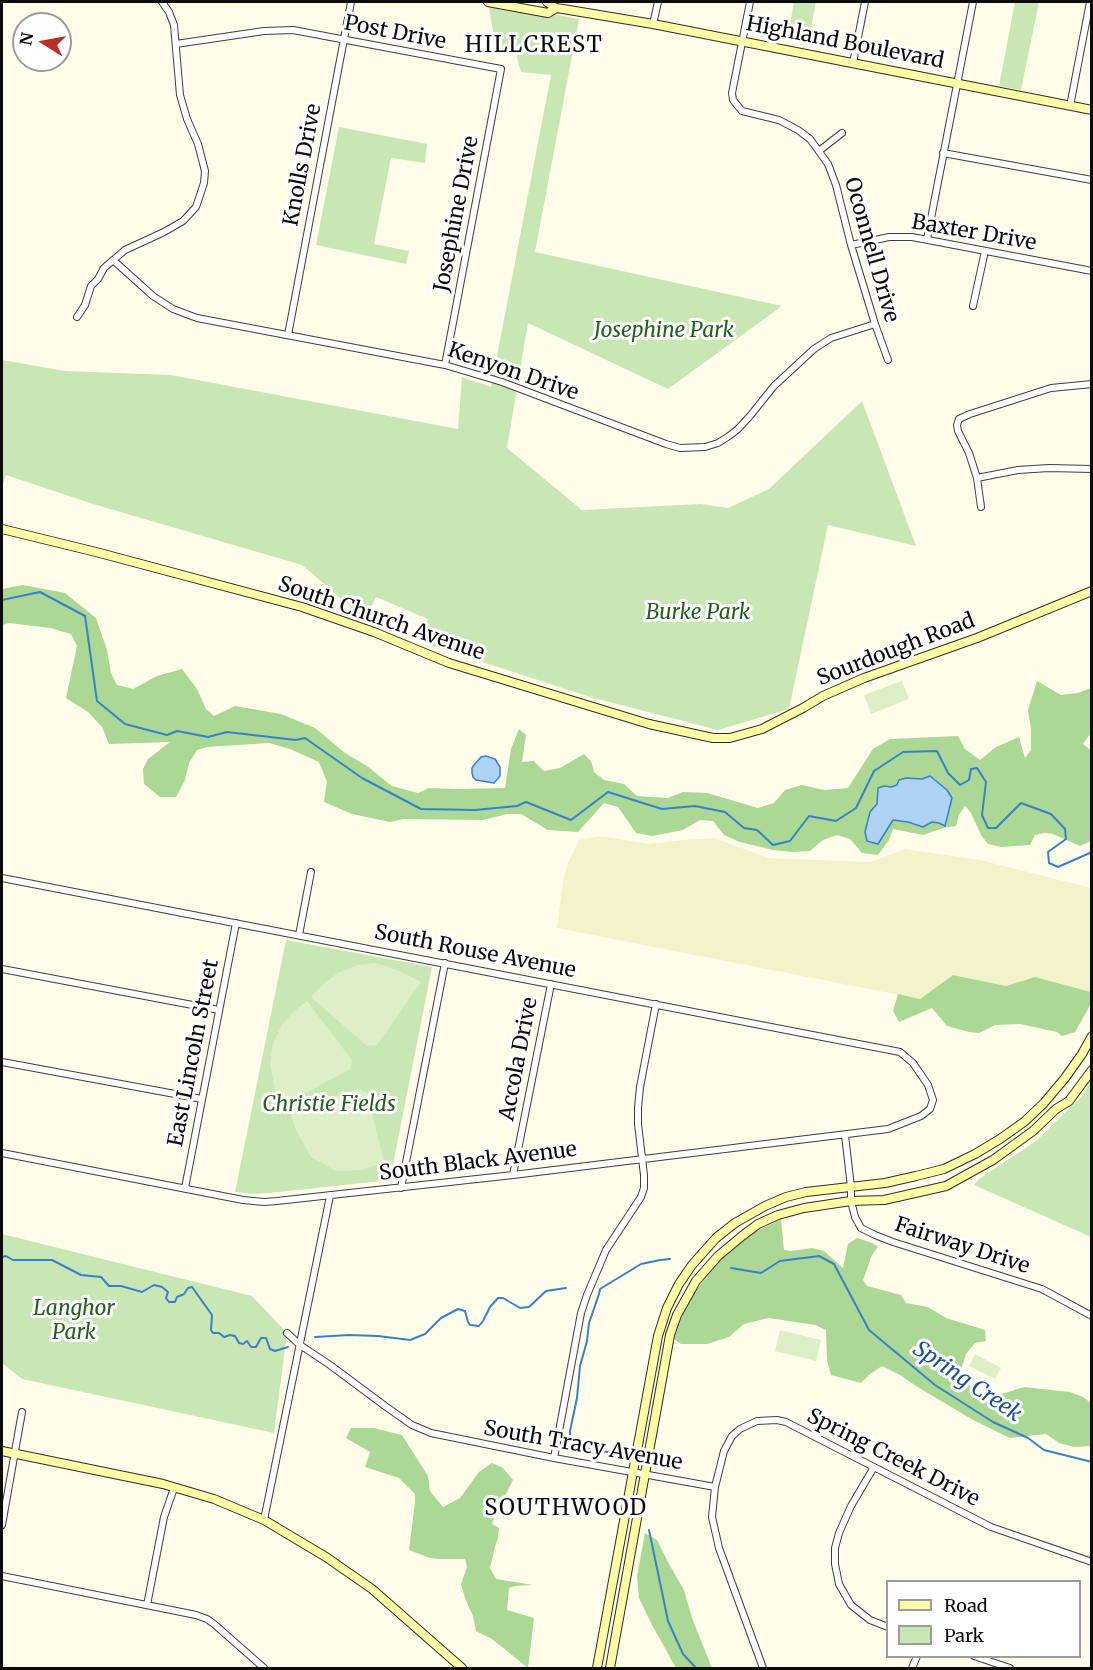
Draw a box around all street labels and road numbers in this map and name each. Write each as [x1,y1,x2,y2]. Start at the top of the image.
street label: Post Drive [342,11,448,55]
street label: Highland Boulevard [744,11,946,75]
street label: Knolls Drive [279,102,327,228]
street label: Josephine Drive [430,134,484,294]
street label: Oconnell Drive [838,175,904,325]
street label: Baxter Drive [910,210,1038,256]
street label: Kenyon Drive [444,338,582,406]
street label: South Church Avenue [274,572,488,666]
street label: Sourdough Road [814,608,978,692]
street label: South Rouse Avenue [372,920,578,984]
street label: East Lincoln Street [163,957,225,1149]
street label: Accola Drive [495,995,543,1123]
street label: South Black Avenue [378,1137,578,1187]
street label: Fairway Drive [891,1212,1033,1280]
street label: Spring Creek Drive [803,1404,983,1512]
street label: South Tracy Avenue [482,1416,684,1476]

